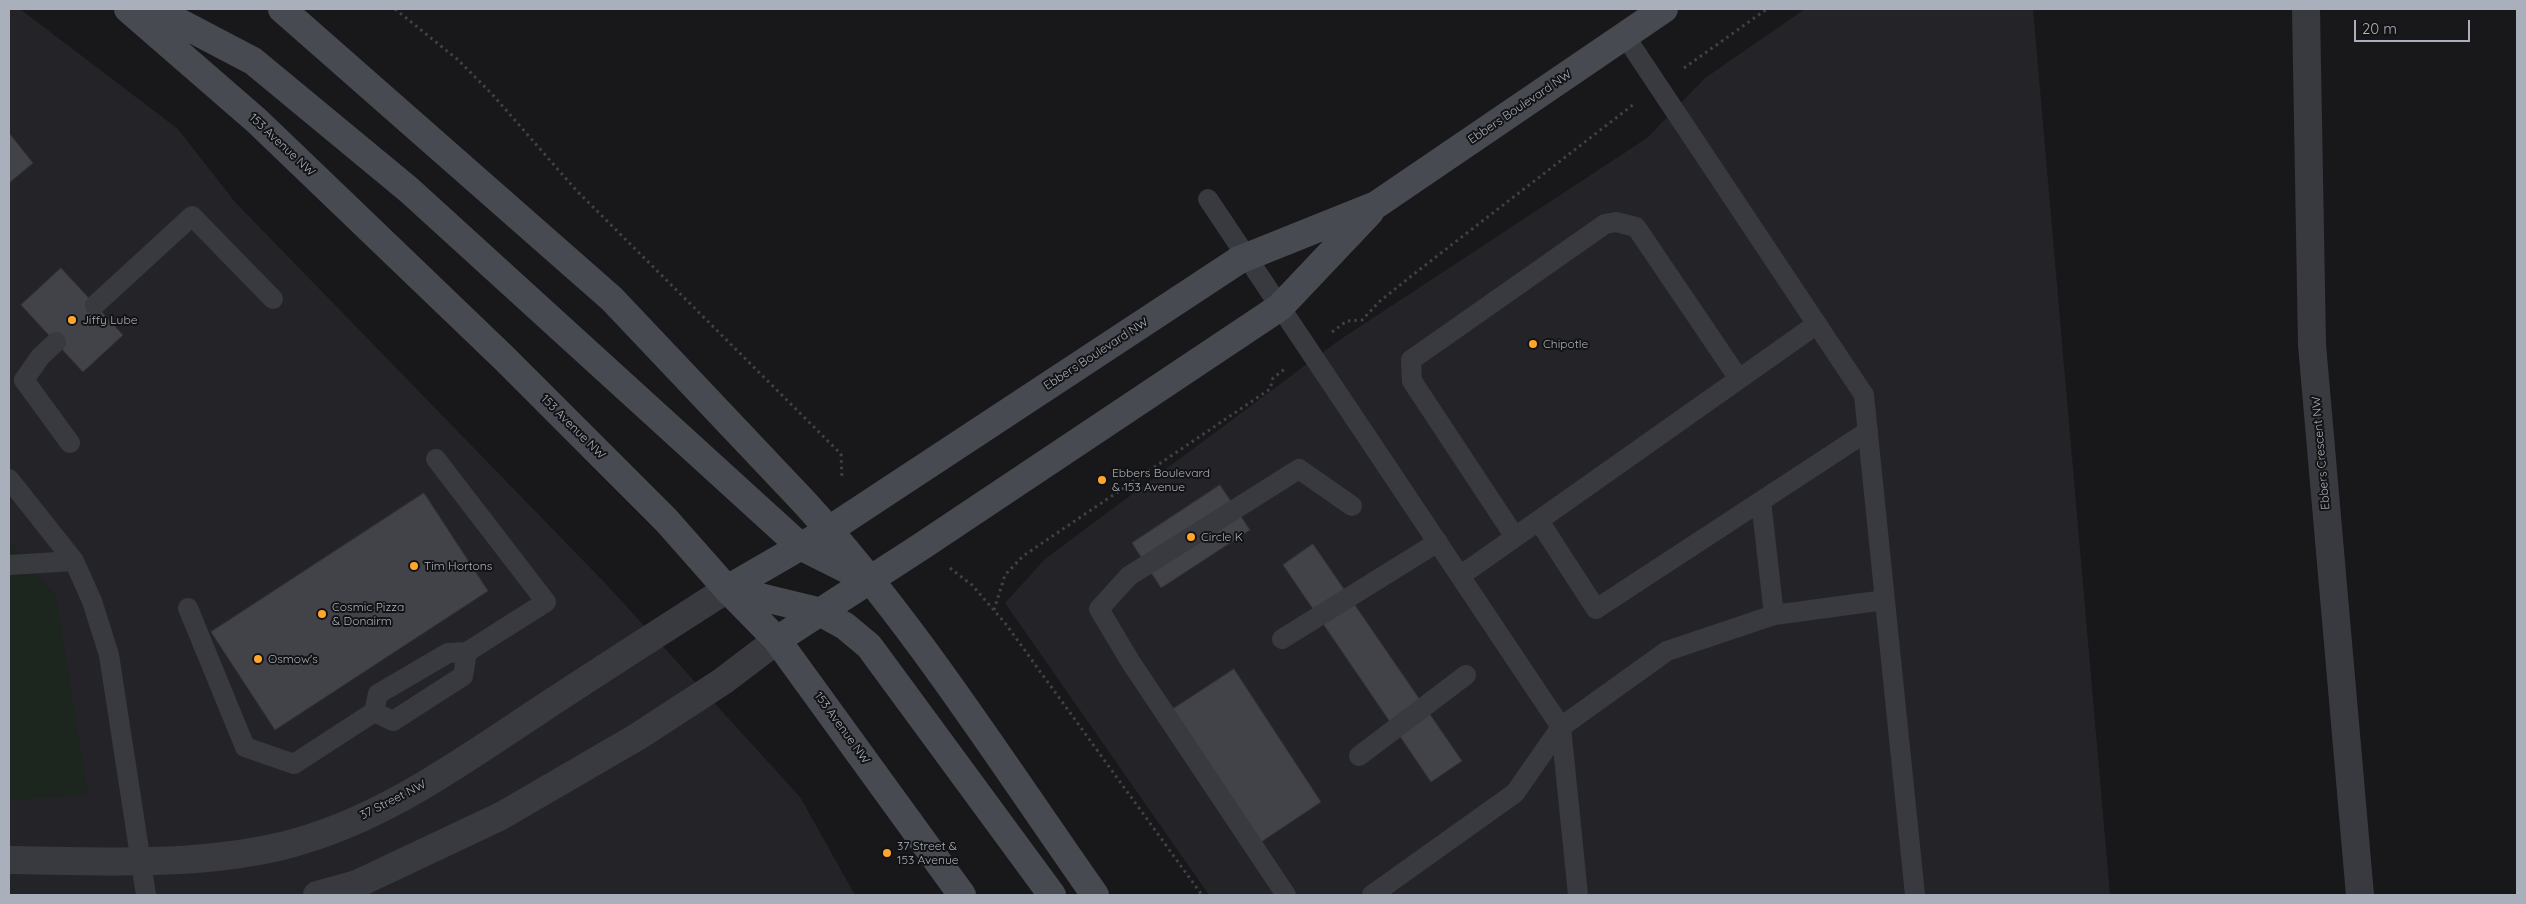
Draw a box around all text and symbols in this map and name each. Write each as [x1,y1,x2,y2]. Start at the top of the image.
scale bar [2356,10,2472,42]
text: 20 m [2362,19,2397,38]
street label: Ebbers Boulevard NW [1466,67,1574,147]
street label: 153 Avenue NW [246,111,318,179]
place label: Jiffy Lube [82,313,137,327]
marker: Jiffy Lube [66,314,78,326]
street label: Ebbers Boulevard NW [1041,315,1151,393]
place label: Chipotle [1543,337,1588,351]
marker: Chipotle [1527,338,1539,350]
street label: 153 Avenue NW [538,392,608,462]
street label: Ebbers Crescent NW [2309,396,2333,510]
place label: Ebbers Boulevard & 153 Avenue [1112,466,1210,494]
marker: Ebbers Boulevard & 153 Avenue [1096,474,1108,486]
place label: Circle K [1201,530,1243,544]
marker: Circle K [1185,531,1197,543]
place label: Tim Hortons [424,559,492,573]
marker: Tim Hortons [408,560,420,572]
place label: Cosmic Pizza & Donairm [332,600,404,628]
marker: Cosmic Pizza & Donairm [316,608,328,620]
place label: Osmow's [268,652,318,666]
marker: Osmow's [252,653,264,665]
street label: 153 Avenue NW [811,689,873,767]
street label: 37 Street NW [358,777,428,823]
place label: 37 Street & 153 Avenue [897,839,959,867]
marker: 37 Street & 153 Avenue [881,847,893,859]

